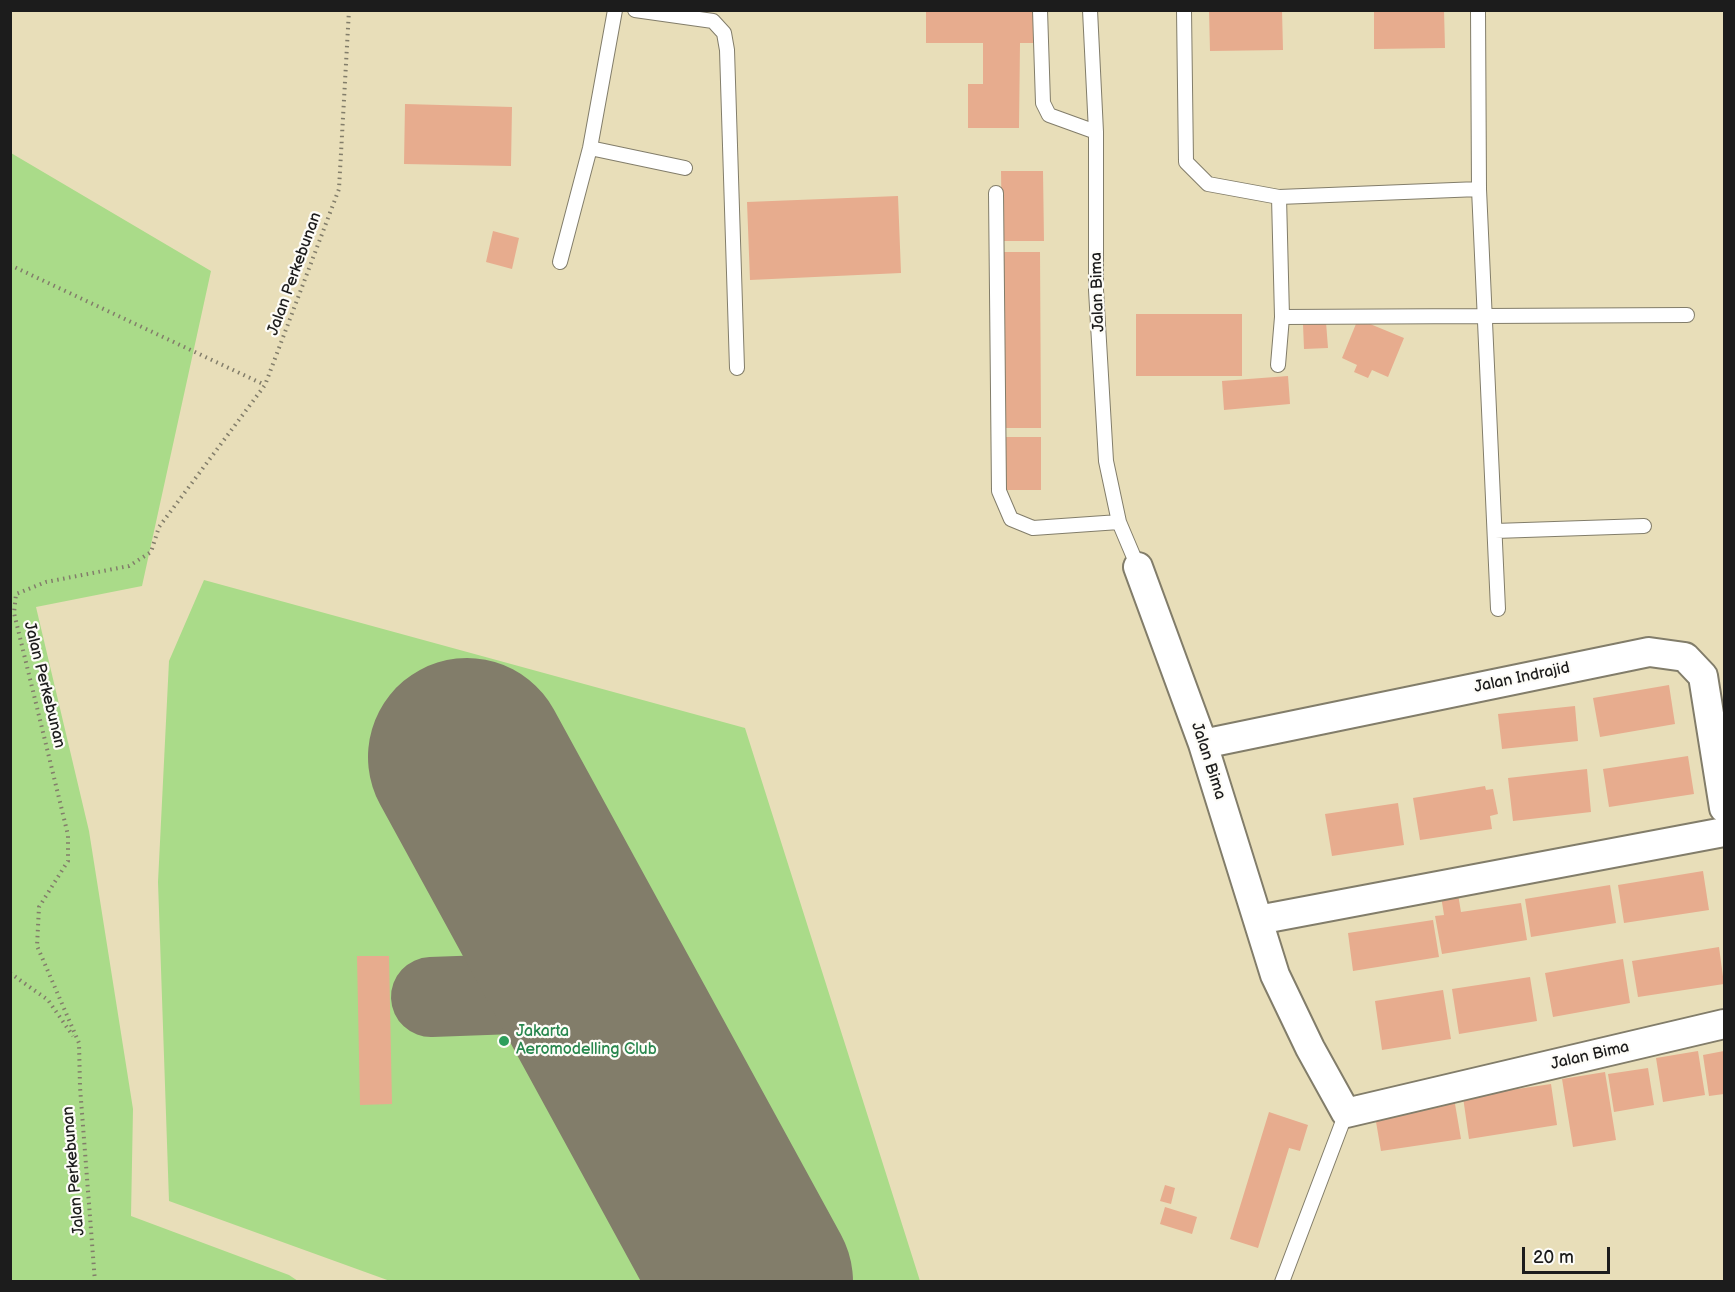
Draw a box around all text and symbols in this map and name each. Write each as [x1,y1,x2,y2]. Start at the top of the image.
street label: Jalan Perkebunan [264,210,326,338]
street label: Jalan Bima [1087,252,1109,332]
street label: Jalan Perkebunan [19,620,69,750]
street label: Jalan Indrajid [1472,658,1572,698]
street label: Jalan Bima [1187,720,1229,802]
place label: Jakarta Aeromodelling Club [516,1022,657,1060]
marker: Jakarta Aeromodelling Club [497,1034,511,1048]
street label: Jalan Bima [1549,1038,1631,1074]
street label: Jalan Perkebunan [59,1106,89,1236]
scale bar [1525,1235,1614,1273]
text: 20 m [1533,1247,1574,1268]

